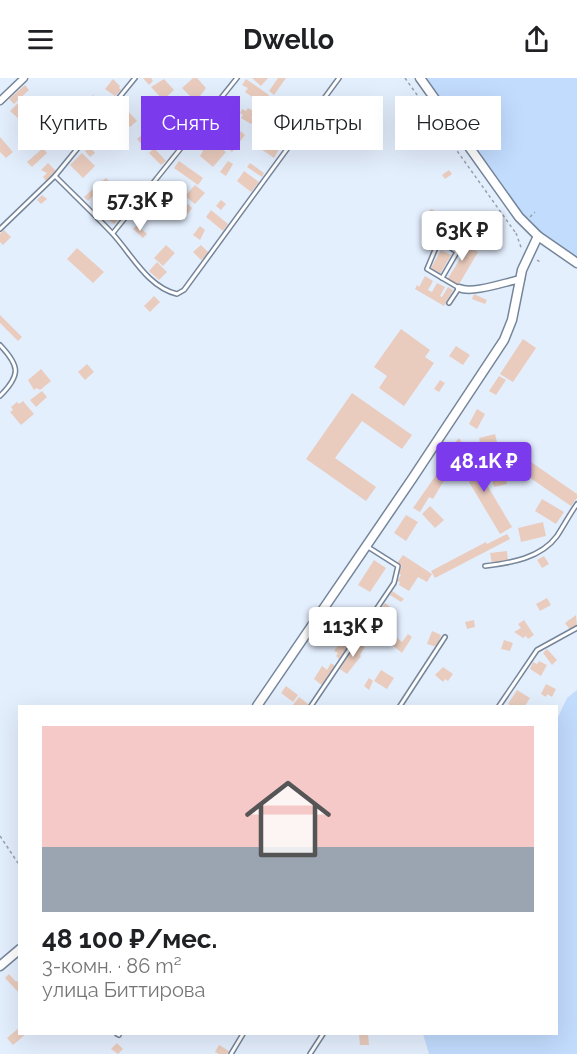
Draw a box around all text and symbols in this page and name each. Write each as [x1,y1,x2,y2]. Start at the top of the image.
icon: menu [24,23,57,56]
icon: share [520,23,553,56]
text: Dwello [243,24,334,55]
chip: Купить [18,96,129,150]
chip: Снять [141,96,240,150]
chip: Фильтры [252,96,383,150]
chip: Новое [395,96,501,150]
pin: 57.3K ₽ [85,181,195,232]
text: 57.3K ₽ [107,188,173,212]
pin: 63K ₽ [420,211,504,262]
text: 63K ₽ [436,218,488,242]
pin: 48.1K ₽ [429,442,539,493]
text: 48.1K ₽ [450,449,518,473]
pin: 113K ₽ [304,607,402,658]
text: 113K ₽ [323,614,383,638]
icon: home [234,765,342,873]
text: 48 100 ₽/мес. [42,924,217,954]
text: 3-комн. · 86 m² [42,954,181,978]
text: улица Биттирова [42,978,205,1002]

